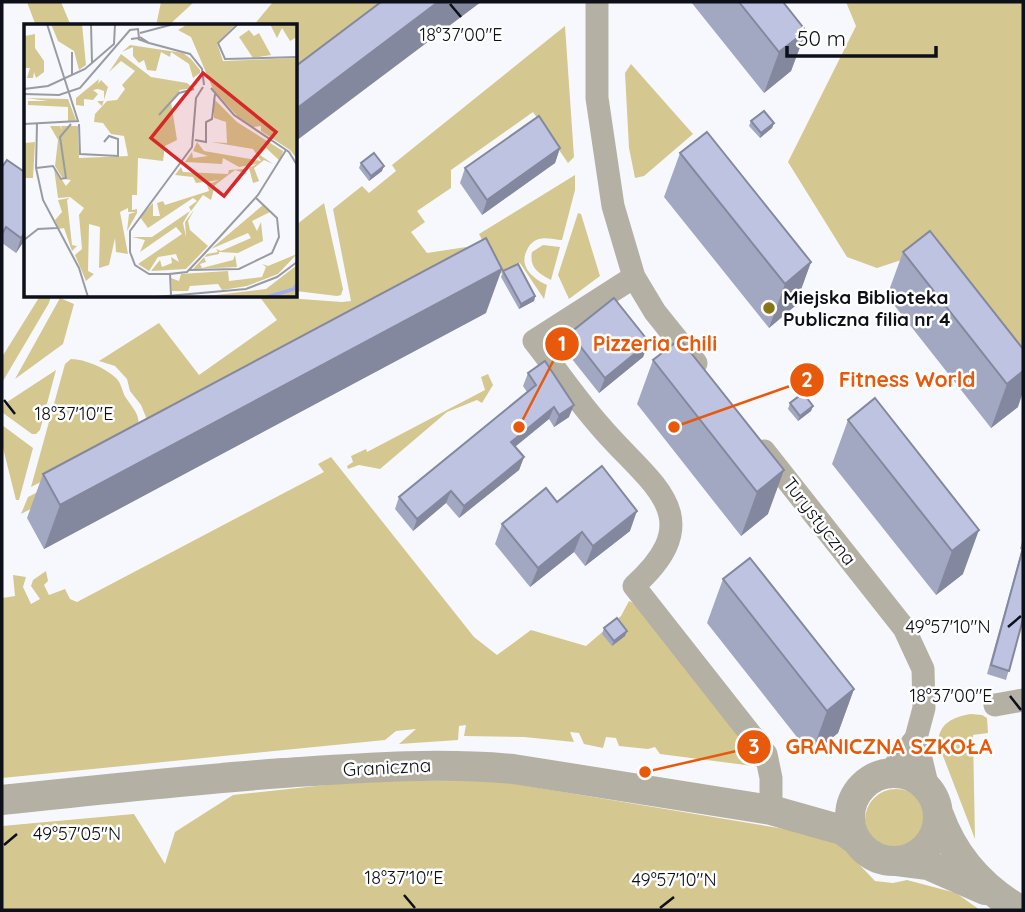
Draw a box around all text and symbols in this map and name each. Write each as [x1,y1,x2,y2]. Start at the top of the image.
scale bar [787,14,936,58]
text: 18°37'00"E [419,23,503,46]
inset map [24,24,298,298]
text: 50 m [797,25,846,51]
place label: Miejska Biblioteka Publiczna filia nr 4 [783,285,950,331]
marker: Miejska Biblioteka Publiczna filia nr 4 [761,300,777,316]
callout: Pizzeria Chili [544,323,731,365]
text: 1 [558,330,566,356]
text: Pizzeria Chili [593,330,717,356]
callout: Fitness World [790,359,989,401]
text: 2 [801,366,813,392]
text: Fitness World [839,366,975,392]
text: 18°37'10"E [35,402,113,425]
street label: Turystyczna [778,472,862,570]
text: 49°57'10"N [905,615,991,638]
text: 18°37'00"E [909,684,993,707]
callout: GRANICZNA SZKOŁA [736,726,1006,768]
text: 3 [748,733,760,759]
text: GRANICZNA SZKOŁA [785,733,993,759]
street label: Graniczna [342,753,432,781]
text: 49°57'05"N [33,822,121,845]
text: 18°37'10"E [365,866,443,889]
text: 49°57'10"N [631,868,717,891]

